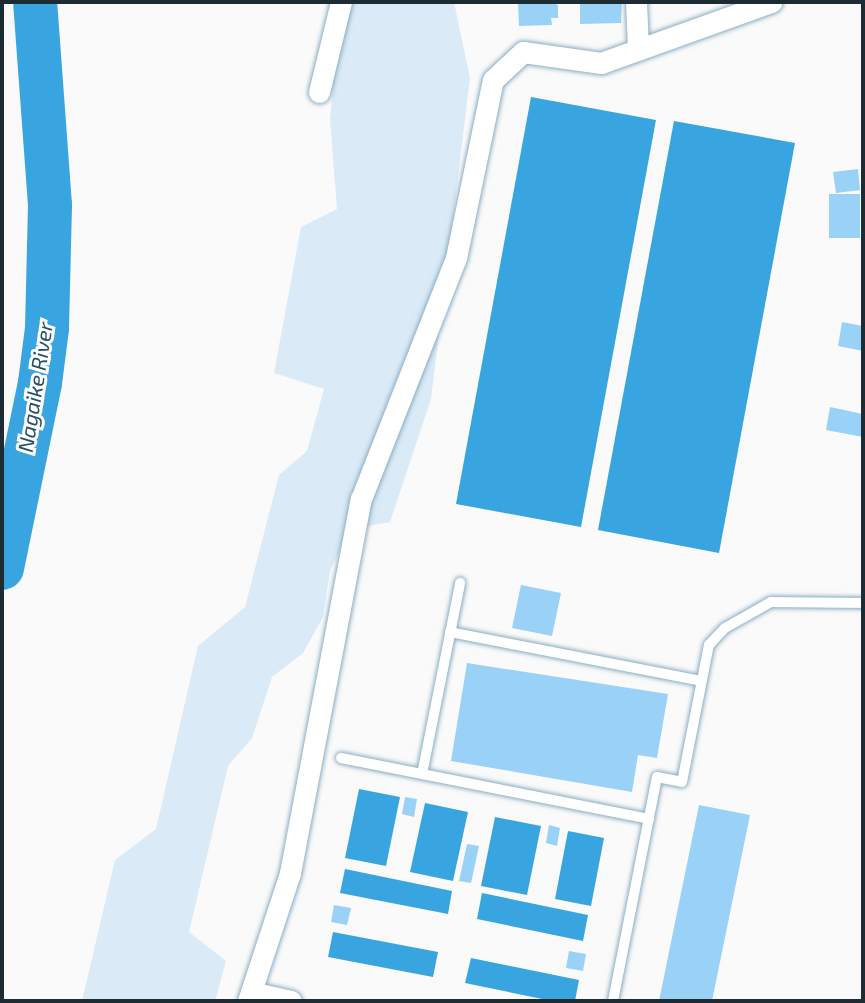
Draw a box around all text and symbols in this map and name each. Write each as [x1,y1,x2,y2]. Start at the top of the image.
water label: Nagaike River [12,320,58,454]

